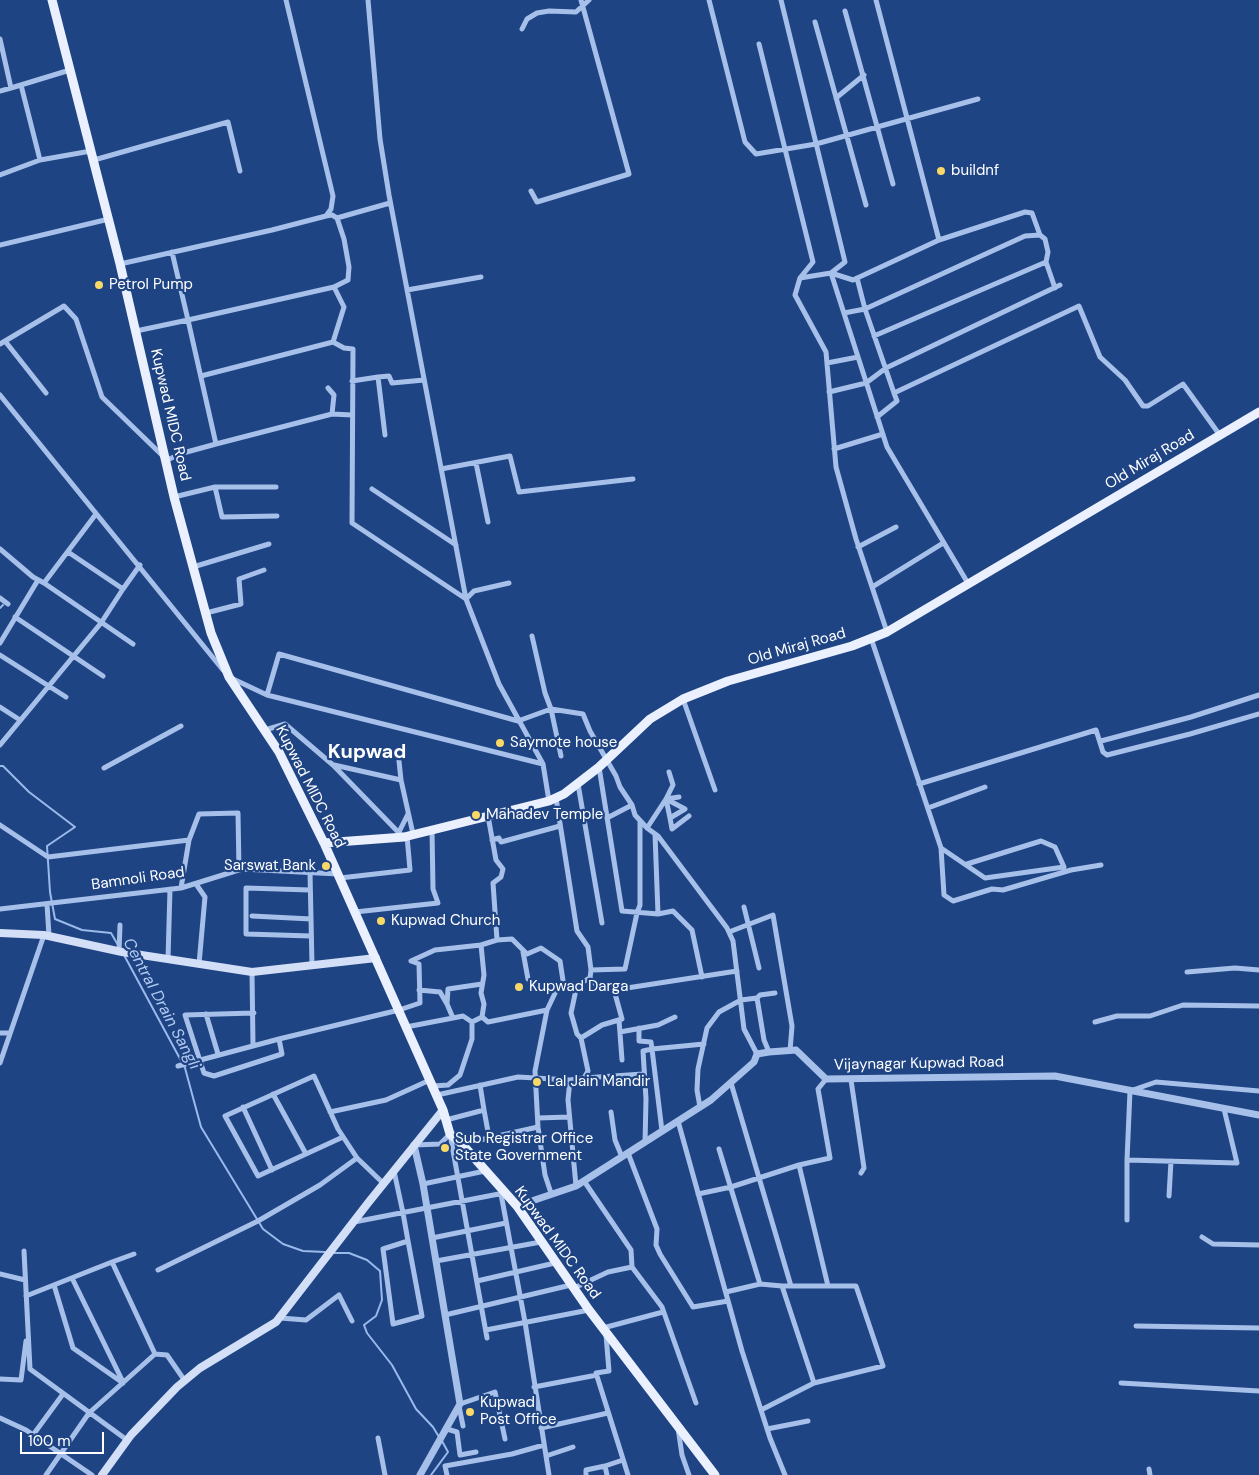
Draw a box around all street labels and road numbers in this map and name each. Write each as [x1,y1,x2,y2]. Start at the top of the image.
street label: Kupwad MIDC Road [146,347,194,483]
street label: Old Miraj Road [1102,426,1198,494]
street label: Old Miraj Road [746,624,848,670]
street label: Kupwad MIDC Road [271,723,349,851]
street label: Bamnoli Road [90,864,186,894]
street label: Vijaynagar Kupwad Road [834,1054,1004,1074]
street label: Kupwad MIDC Road [510,1183,604,1303]

